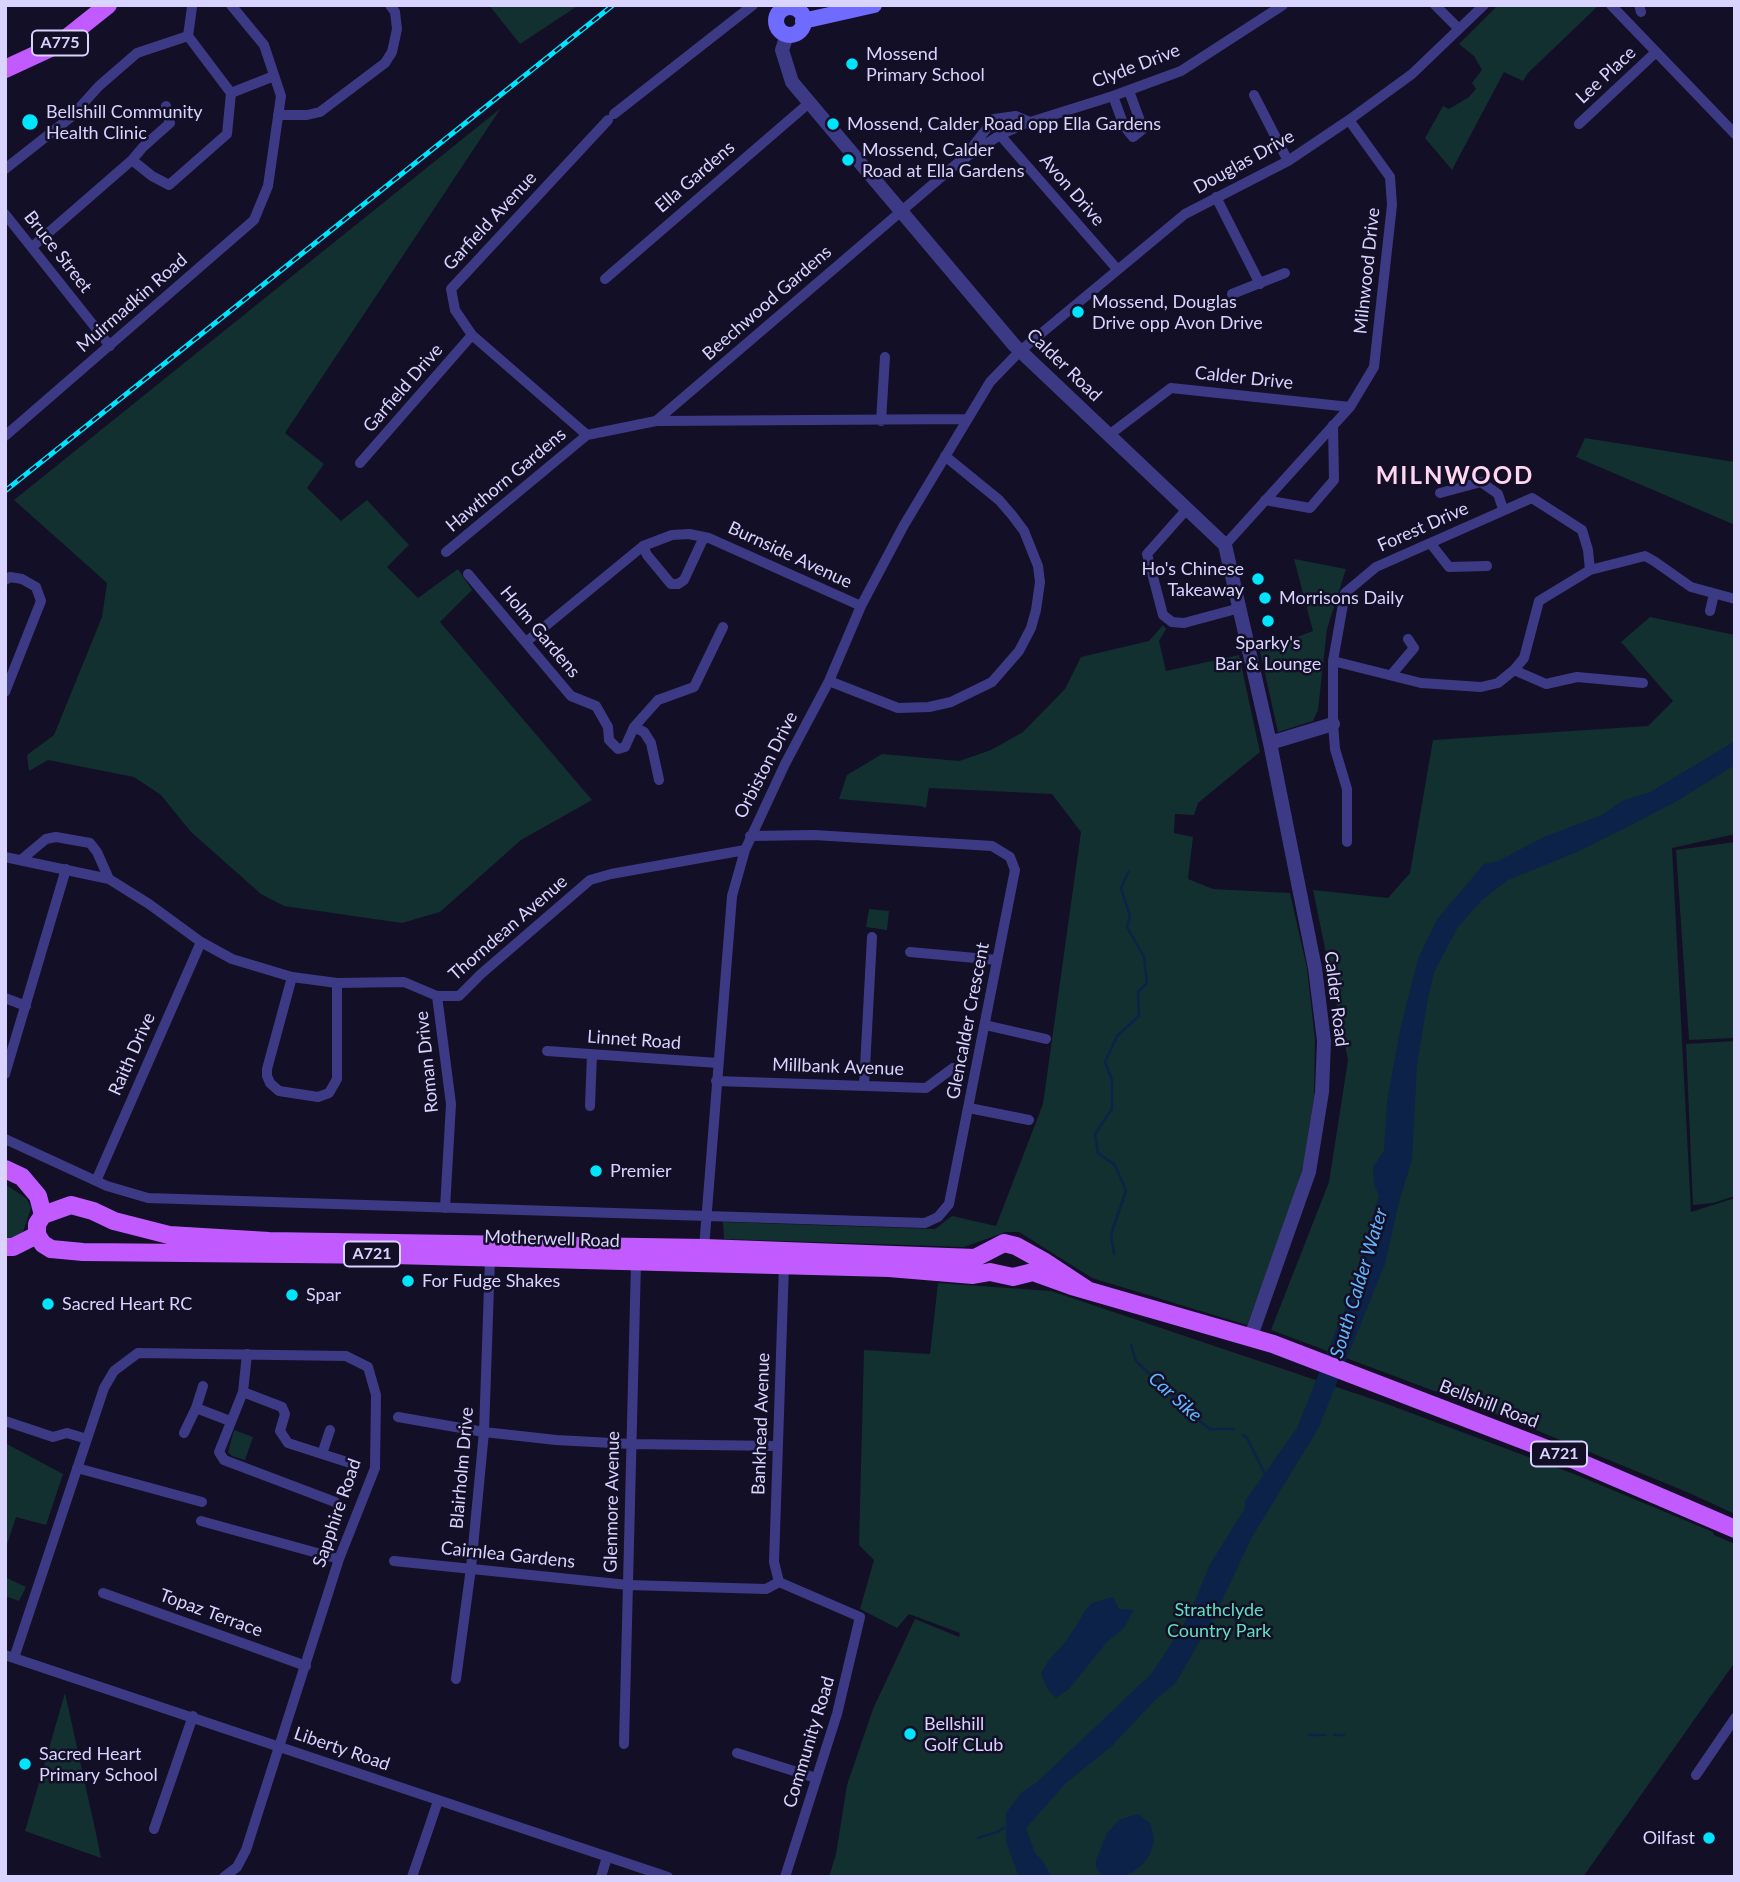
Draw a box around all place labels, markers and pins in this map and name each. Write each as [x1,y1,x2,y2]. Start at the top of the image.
place label: Mossend Primary School [866,43,985,86]
marker: Mossend Primary School [844,56,860,72]
place label: Bellshill Community Health Clinic [46,101,203,144]
marker: Bellshill Community Health Clinic [20,112,40,132]
place label: Mossend, Calder Road opp Ella Gardens [847,113,1161,135]
marker: Mossend, Calder Road opp Ella Gardens [825,116,841,132]
place label: Mossend, Calder Road at Ella Gardens [862,139,1024,182]
marker: Mossend, Calder Road at Ella Gardens [840,152,856,168]
place label: Mossend, Douglas Drive opp Avon Drive [1092,291,1263,334]
marker: Mossend, Douglas Drive opp Avon Drive [1070,304,1086,320]
place label: Ho's Chinese Takeaway [1142,558,1244,600]
marker: Ho's Chinese Takeaway [1250,571,1266,587]
place label: Morrisons Daily [1279,587,1404,609]
marker: Morrisons Daily [1257,590,1273,606]
marker: Sparky's Bar & Lounge [1260,613,1276,629]
place label: Sparky's Bar & Lounge [1215,632,1321,674]
place label: Premier [610,1160,672,1182]
marker: Premier [588,1163,604,1179]
place label: For Fudge Shakes [422,1270,560,1292]
marker: For Fudge Shakes [400,1273,416,1289]
place label: Spar [306,1284,341,1306]
marker: Spar [284,1287,300,1303]
place label: Sacred Heart RC [62,1293,192,1315]
marker: Sacred Heart RC [40,1296,56,1312]
place label: Bellshill Golf CLub [924,1713,1003,1756]
marker: Bellshill Golf CLub [902,1726,918,1742]
place label: Sacred Heart Primary School [39,1743,158,1786]
marker: Sacred Heart Primary School [17,1756,33,1772]
place label: Oilfast [1643,1827,1695,1849]
marker: Oilfast [1701,1830,1717,1846]

